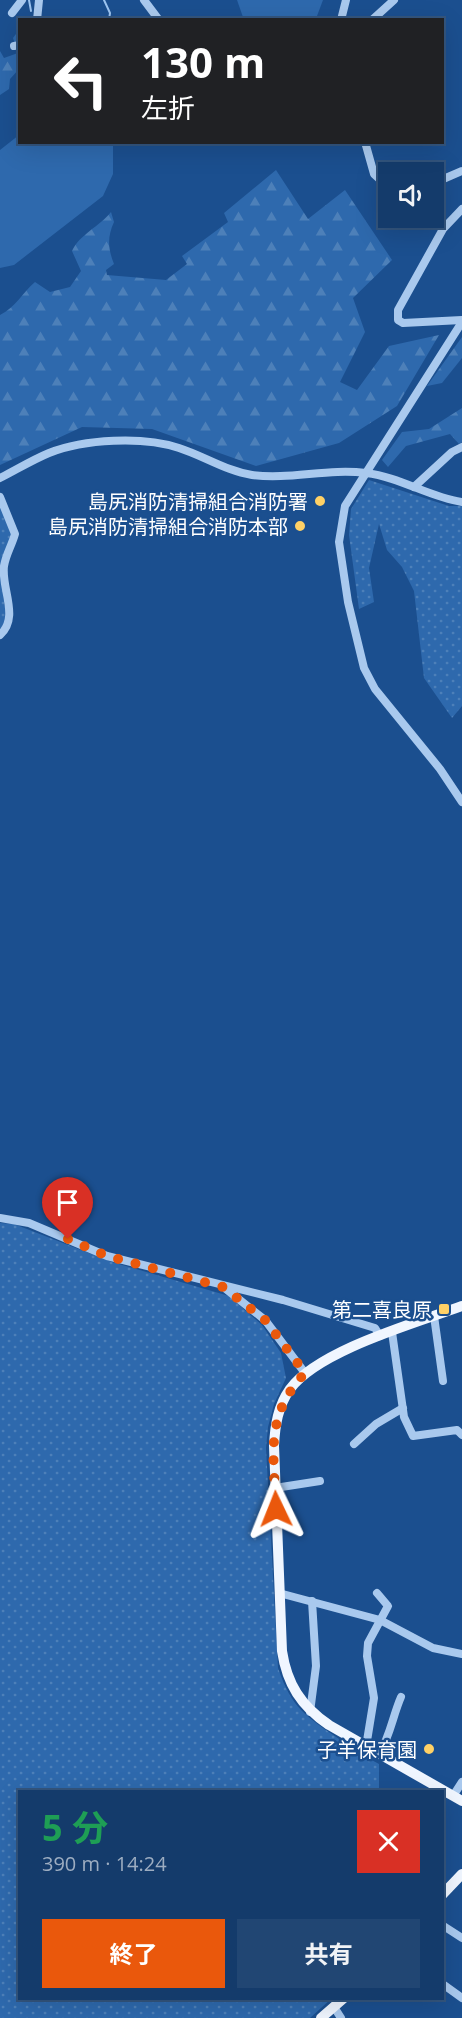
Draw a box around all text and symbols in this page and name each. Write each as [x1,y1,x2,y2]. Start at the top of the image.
text: 130 m [141,33,265,90]
icon: left [42,42,120,120]
text: 左折 [141,89,195,126]
map controls [378,162,444,228]
button: sound [378,162,444,228]
place label: 島尻消防清掃組合消防署 [88,488,308,515]
marker: 島尻消防清掃組合消防署 [313,494,327,508]
place label: 島尻消防清掃組合消防本部 [48,513,288,540]
marker: 島尻消防清掃組合消防本部 [293,519,307,533]
pin [42,1177,93,1239]
icon: arrive [51,1186,84,1219]
place label: 第二喜良原 [332,1296,432,1323]
marker: 第二喜良原 [437,1302,451,1316]
position arrow [244,1477,308,1541]
place label: 子羊保育園 [317,1736,417,1763]
marker: 子羊保育園 [422,1742,436,1756]
text: 5 分 [42,1803,108,1852]
button: close [357,1810,420,1873]
text: 390 m · 14:24 [42,1850,167,1877]
button: 終了 [42,1919,225,1988]
button: 共有 [237,1919,420,1988]

